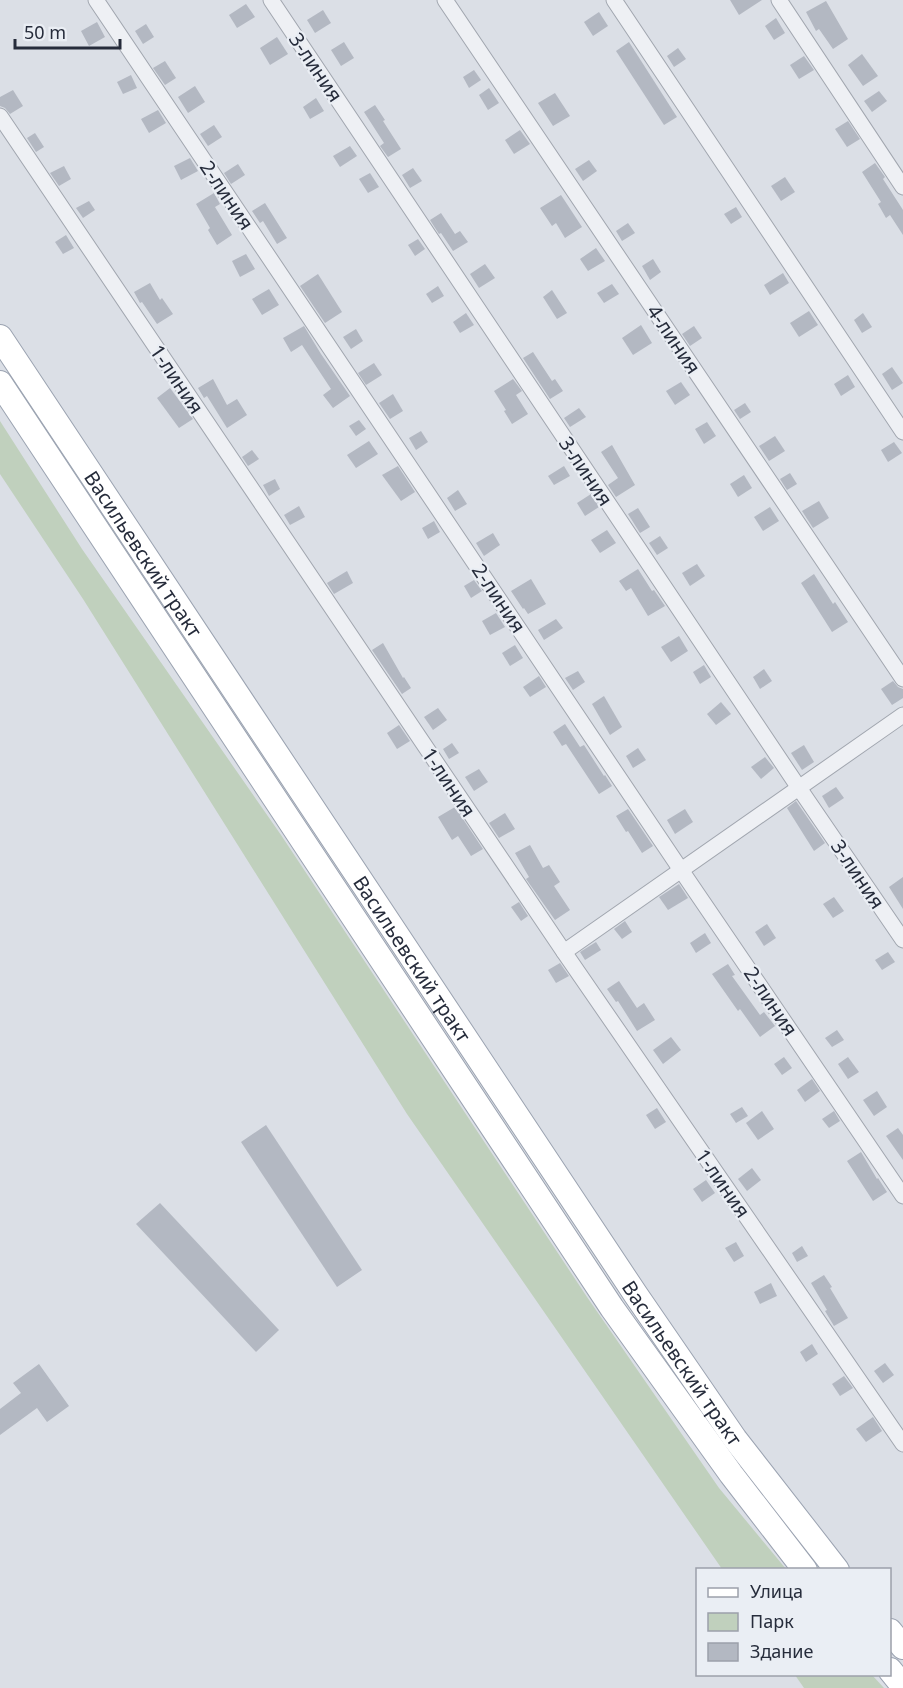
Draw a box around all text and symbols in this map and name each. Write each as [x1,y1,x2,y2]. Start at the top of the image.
scale bar [15,12,120,50]
text: 50 m [24,20,66,44]
street label: 3-линия [283,27,349,107]
street label: 2-линия [194,155,260,235]
street label: 4-линия [641,299,707,379]
street label: 1-линия [144,339,210,419]
street label: 3-линия [553,431,619,511]
street label: Васильевский тракт [79,465,209,642]
street label: 2-линия [466,558,532,638]
street label: 1-линия [416,742,482,822]
street label: 3-линия [825,834,891,914]
street label: Васильевский тракт [348,870,478,1047]
street label: 2-линия [738,961,804,1041]
street label: 1-линия [689,1143,757,1223]
street label: Васильевский тракт [616,1275,749,1450]
legend [696,1568,891,1676]
text: Улица [750,1579,803,1603]
text: Парк [750,1609,794,1633]
text: Здание [750,1639,814,1663]

